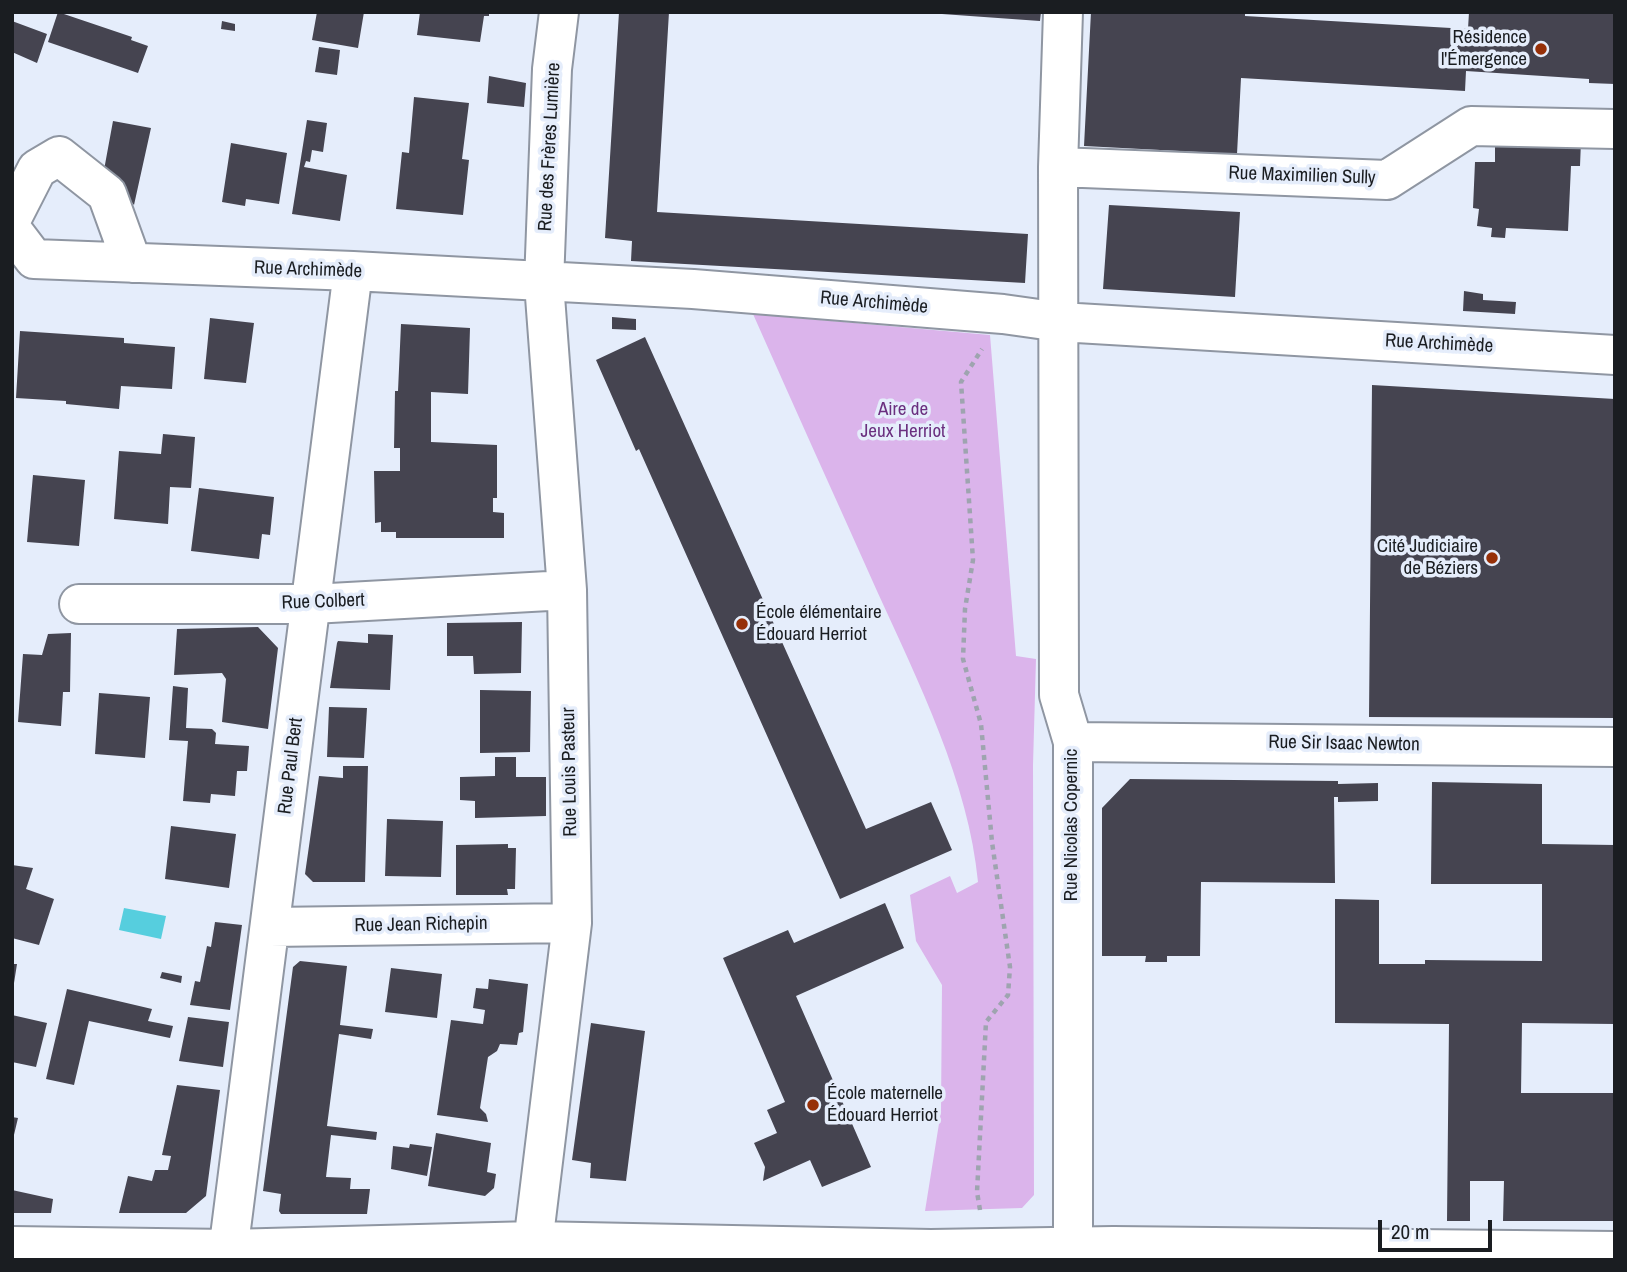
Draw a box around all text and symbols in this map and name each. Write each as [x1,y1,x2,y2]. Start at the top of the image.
place label: Résidence l'Émergence [1441,27,1527,71]
marker: Résidence l'Émergence [1533,41,1549,57]
street label: Rue des Frères Lumière [534,62,566,232]
street label: Rue Maximilien Sully [1228,162,1376,190]
street label: Rue Archimède [254,257,362,283]
street label: Rue Archimède [819,287,929,319]
street label: Rue Archimède [1384,330,1494,358]
park label: Aire de Jeux Herriot [861,399,945,443]
place label: Cité Judiciaire de Béziers [1377,536,1478,580]
marker: Cité Judiciaire de Béziers [1484,550,1500,566]
street label: Rue Colbert [281,589,365,615]
place label: École élémentaire Édouard Herriot [756,602,882,646]
marker: École élémentaire Édouard Herriot [734,616,750,632]
street label: Rue Louis Pasteur [557,707,583,837]
street label: Rue Paul Bert [274,716,308,816]
street label: Rue Sir Isaac Newton [1268,731,1420,757]
street label: Rue Nicolas Copernic [1061,749,1083,901]
street label: Rue Jean Richepin [354,912,488,938]
place label: École maternelle Édouard Herriot [827,1083,943,1127]
marker: École maternelle Édouard Herriot [805,1097,821,1113]
scale bar [1382,1206,1496,1250]
text: 20 m [1391,1217,1429,1246]

